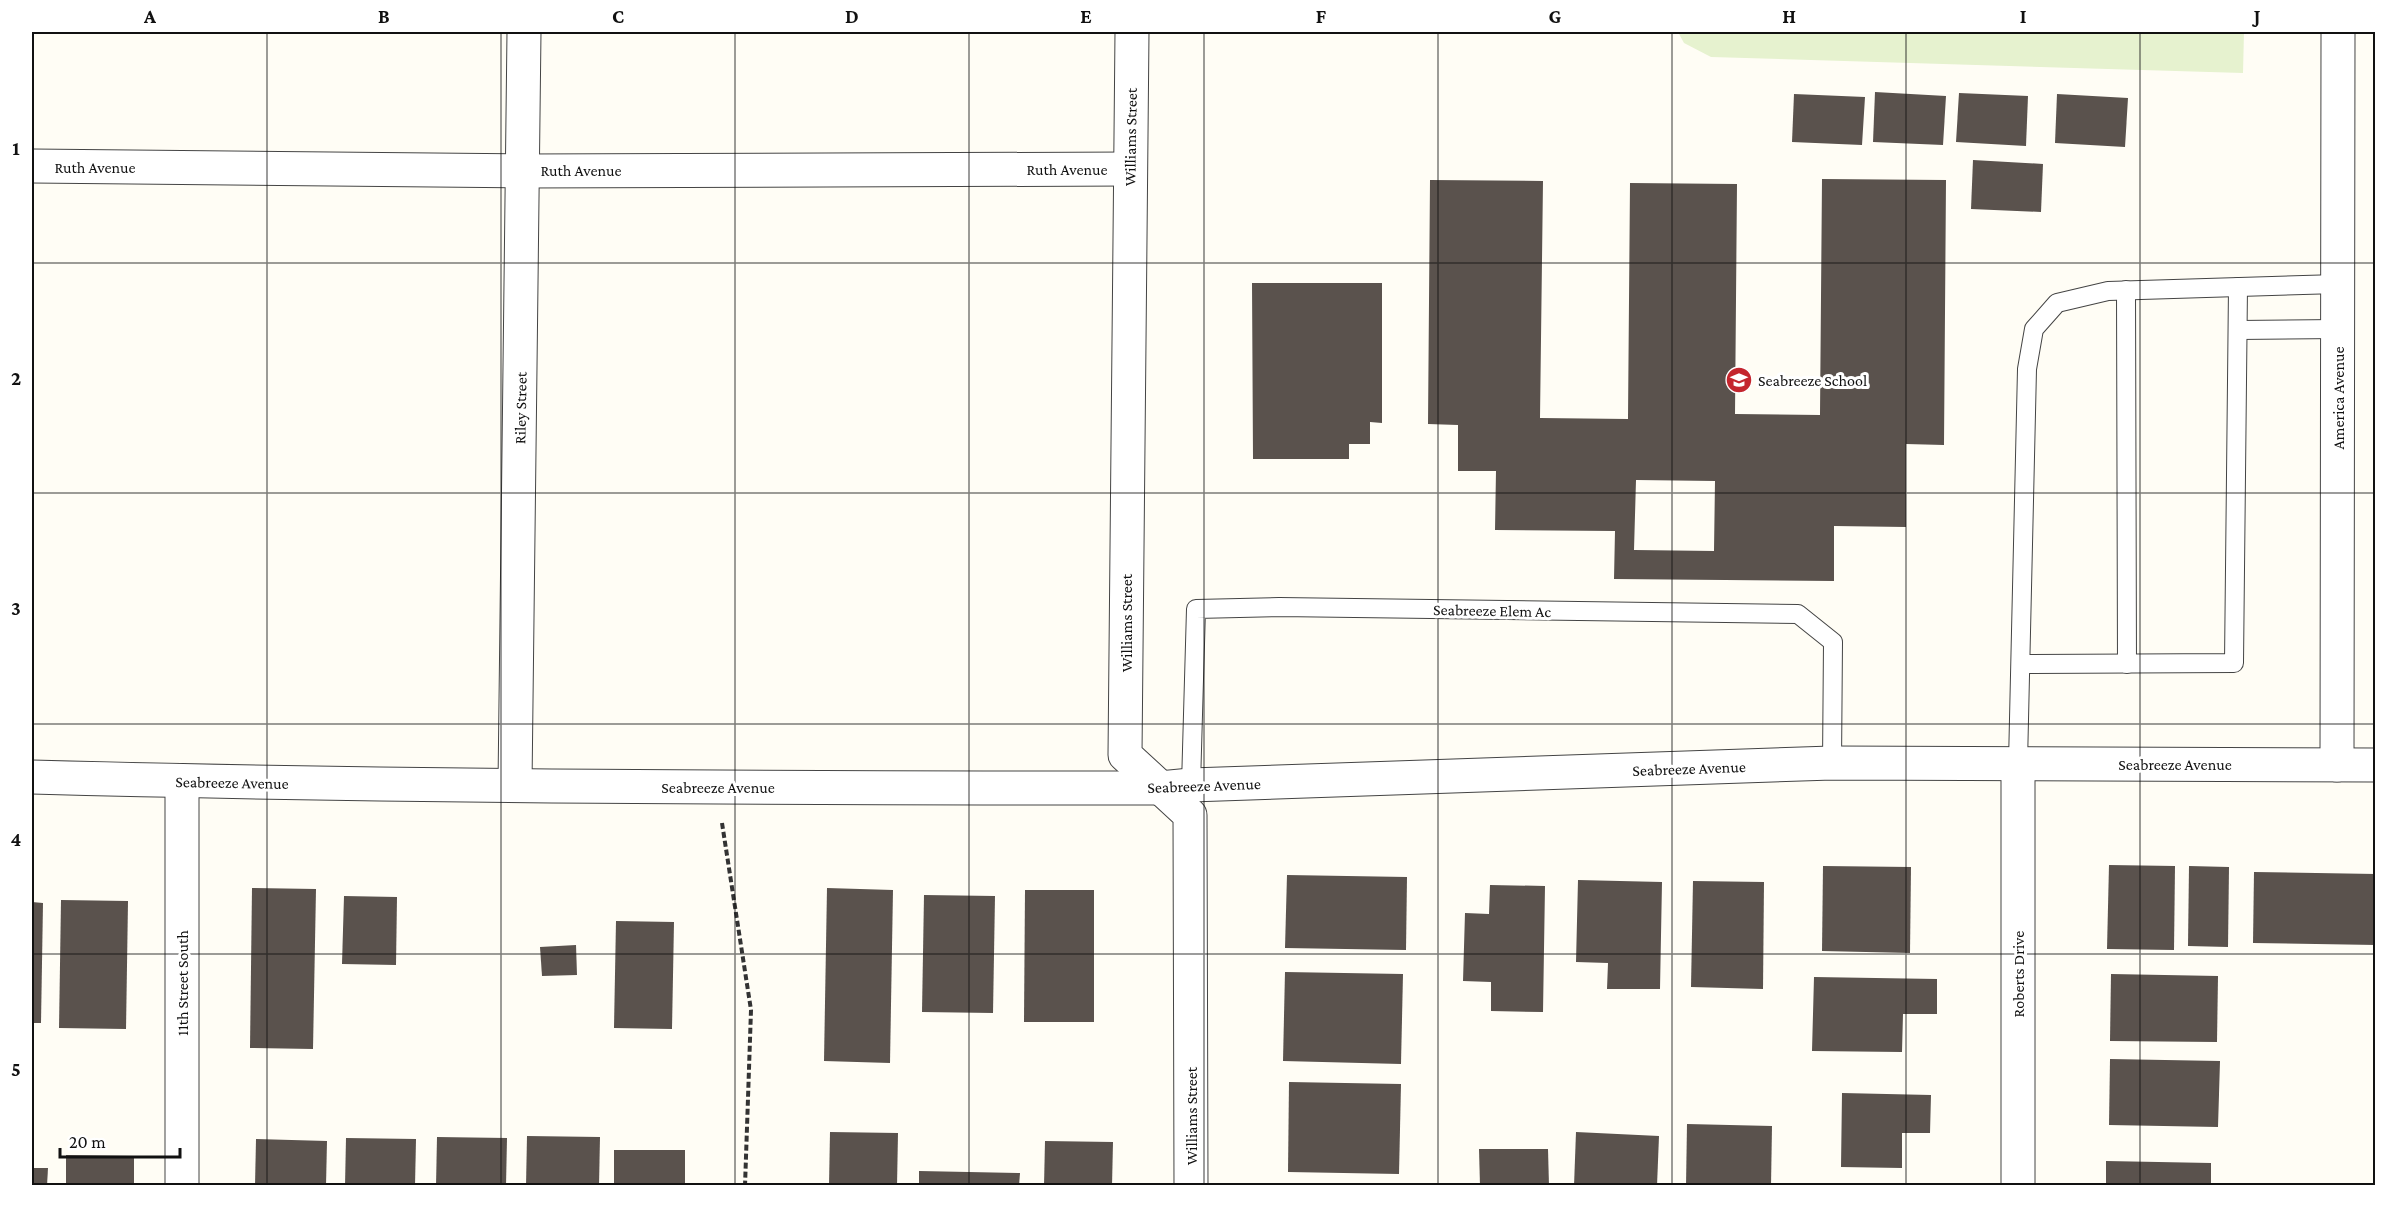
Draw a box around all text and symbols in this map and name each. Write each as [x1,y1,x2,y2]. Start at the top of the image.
text: A [143,5,157,27]
text: B [378,5,390,27]
text: C [612,5,624,27]
text: D [845,5,859,27]
text: E [1080,5,1092,27]
text: F [1316,5,1327,27]
text: G [1549,5,1562,27]
text: H [1782,5,1796,27]
text: I [2020,5,2027,27]
text: J [2252,5,2261,27]
street label: Williams Street [1121,87,1140,186]
text: 1 [12,137,20,159]
street label: Ruth Avenue [54,159,136,176]
street label: Ruth Avenue [1026,161,1108,178]
street label: Ruth Avenue [540,162,622,179]
street label: America Avenue [2330,346,2347,450]
school or university icon: Seabreeze School [1724,365,1754,395]
text: 2 [11,367,21,389]
street label: Riley Street [511,371,531,444]
place label: Seabreeze School [1758,372,1867,389]
street label: Williams Street [1118,573,1135,672]
text: 3 [11,597,21,619]
street label: Seabreeze Elem Ac [1433,601,1551,620]
street label: Seabreeze Avenue [2118,756,2232,773]
street label: Seabreeze Avenue [1632,758,1746,779]
street label: Seabreeze Avenue [175,773,289,792]
street label: Seabreeze Avenue [1147,775,1261,796]
street label: Seabreeze Avenue [661,779,775,796]
text: 4 [11,828,22,850]
street label: 11th Street South [174,930,191,1036]
street label: Roberts Drive [2010,931,2027,1017]
text: 5 [11,1058,21,1080]
street label: Williams Street [1183,1066,1200,1165]
scale bar [60,1121,180,1159]
text: 20 m [69,1132,106,1152]

